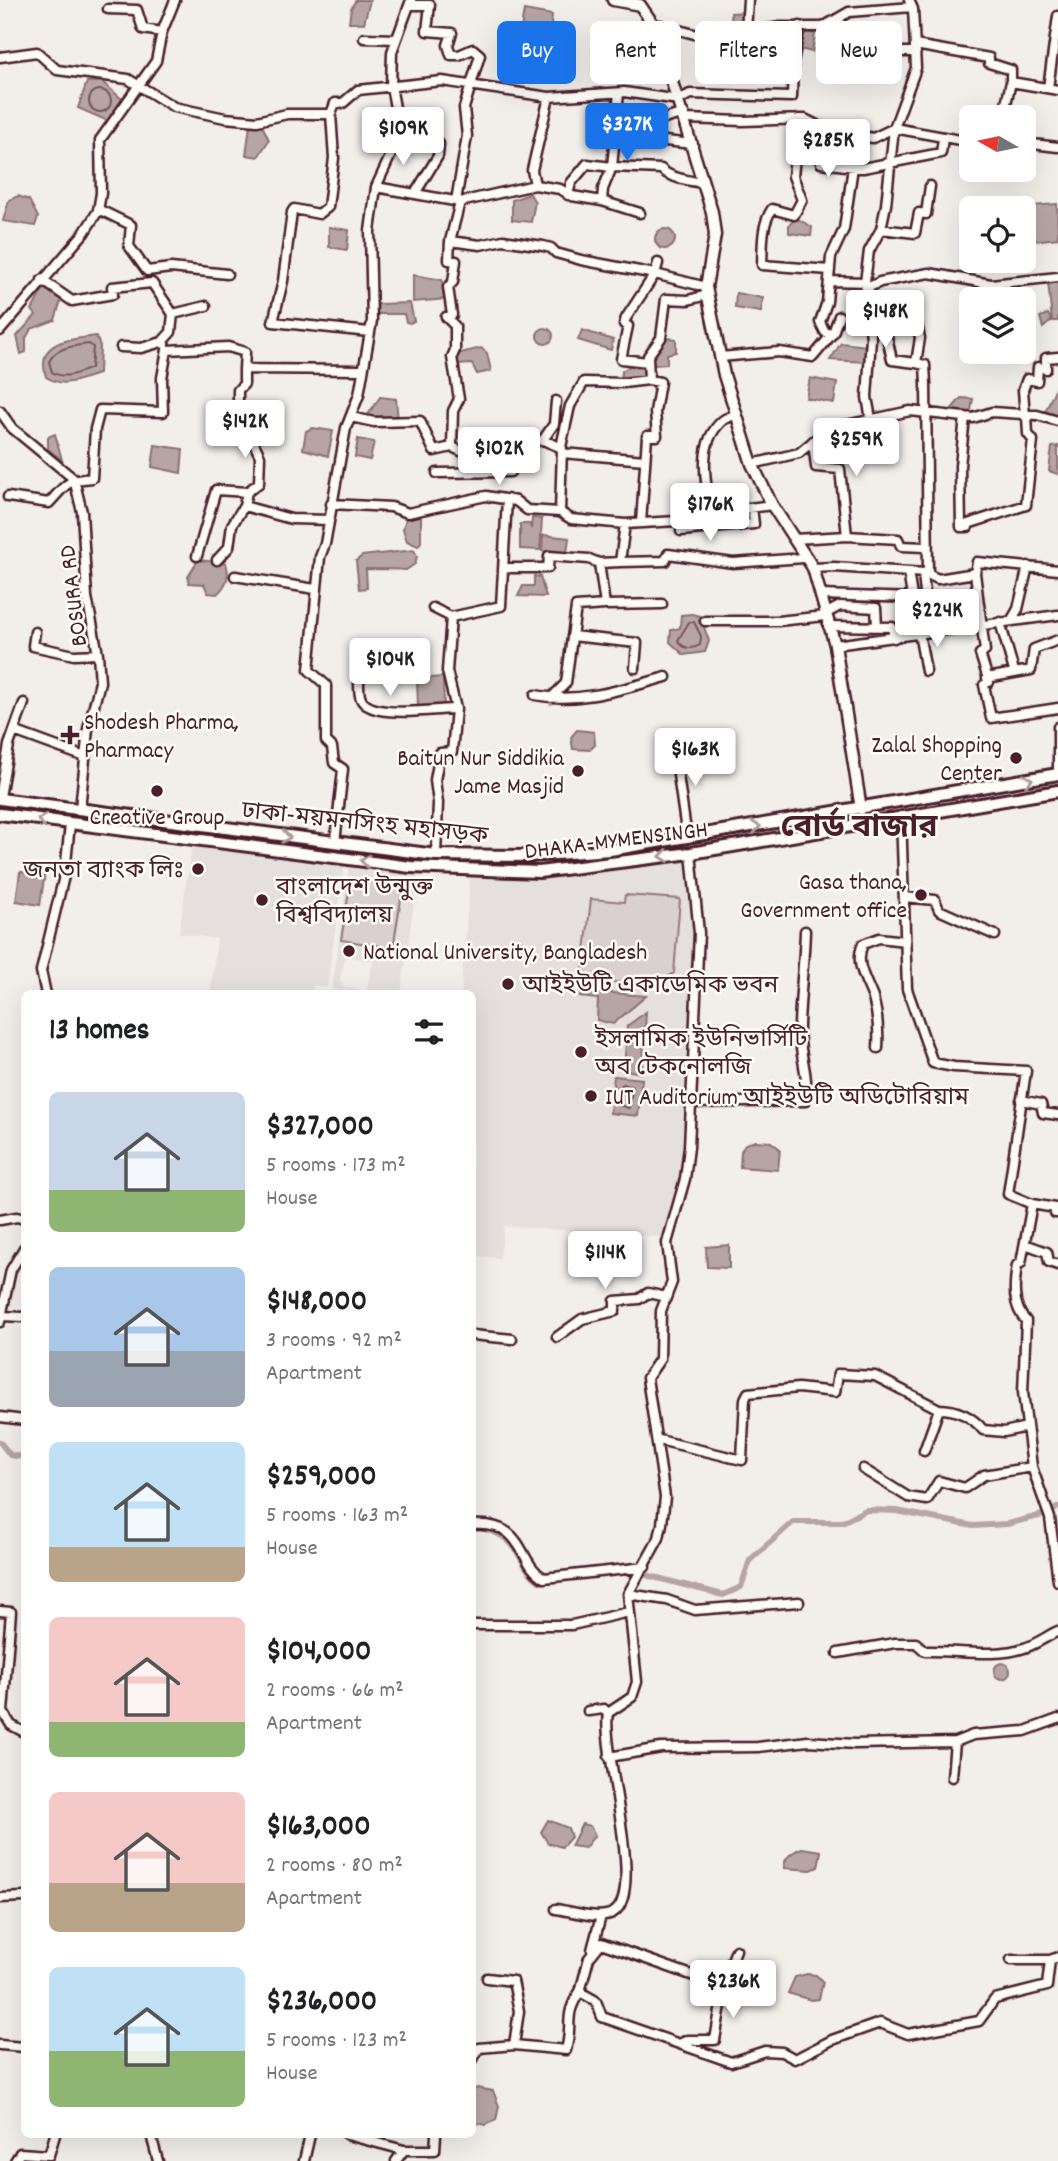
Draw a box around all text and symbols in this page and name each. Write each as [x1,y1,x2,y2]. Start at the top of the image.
chip: Buy [497,21,576,84]
chip: Rent [590,21,681,84]
chip: Filters [695,21,802,84]
chip: New [816,21,902,84]
pin: $327K [578,104,676,163]
north arrow [959,105,1036,182]
map controls [959,105,1036,364]
pin: $109K [354,108,452,167]
text: $327K [601,109,653,142]
text: $109K [378,113,428,146]
pin: $285K [779,120,877,179]
text: $285K [802,125,854,158]
button: locate [959,196,1036,273]
button: layers [959,287,1036,364]
pin: $148K [836,290,934,350]
text: $148K [862,296,908,329]
pin: $142K [196,400,294,460]
text: $142K [222,406,268,439]
pin: $259K [807,419,905,478]
text: $259K [829,424,883,457]
pin: $102K [450,428,548,487]
text: $102K [474,433,524,466]
pin: $176K [661,484,759,543]
text: $176K [686,489,734,522]
street label: BOSURA RD [52,543,98,648]
pin: $224K [888,590,986,649]
text: $224K [911,595,963,628]
pin: $104K [341,638,439,698]
text: $104K [365,644,415,677]
place label: Shodesh Pharma, Pharmacy [84,707,239,769]
marker: Shodesh Pharma, Pharmacy [62,727,78,743]
pin: $163K [646,728,744,788]
place label: Zalal Shopping Center [872,730,1002,792]
text: $163K [671,734,719,767]
place label: Baitun Nur Siddikia Jame Masjid [397,743,565,805]
marker: Zalal Shopping Center [1008,750,1024,766]
marker: Baitun Nur Siddikia Jame Masjid [570,763,586,779]
one-way arrow [1022,773,1034,788]
marker: Creative Group [149,783,165,799]
street label: ঢাকা-ময়মনসিংহ মহাসড়ক [239,795,490,855]
place label: Creative Group [90,802,225,836]
district label: বোর্ড বাজার [780,806,938,853]
one-way arrow [36,813,48,828]
street label: DHAKA-MYMENSINGH [523,814,710,870]
one-way arrow [750,820,761,835]
one-way arrow [280,829,292,844]
one-way arrow [659,849,670,864]
one-way arrow [359,854,371,869]
place label: জনতা ব্যাংক লিঃ [22,855,184,889]
marker: জনতা ব্যাংক লিঃ [190,861,206,877]
place label: Gasa thana, Government office [740,867,907,929]
place label: বাংলাদেশ উন্মুক্ত বিশ্ববিদ্যালয় [275,872,434,934]
marker: Gasa thana, Government office [913,887,929,903]
marker: বাংলাদেশ উন্মুক্ত বিশ্ববিদ্যালয় [254,892,270,908]
place label: National University, Bangladesh [363,937,647,971]
marker: National University, Bangladesh [341,943,357,959]
place label: আইইউটি একাডেমিক ভবন [521,970,779,1004]
marker: আইইউটি একাডেমিক ভবন [500,976,516,992]
text: 13 homes [49,1011,149,1054]
icon: filters [410,1013,448,1051]
place label: ইসলামিক ইউনিভার্সিটি অব টেকনোলজি [594,1023,808,1086]
marker: ইসলামিক ইউনিভার্সিটি অব টেকনোলজি [573,1044,589,1060]
place label: IUT Auditorium আইইউটি অডিটোরিয়াম [605,1082,969,1116]
marker: IUT Auditorium আইইউটি অডিটোরিয়াম [583,1088,599,1104]
text: $327,000 [266,1107,374,1150]
icon: home [105,1120,189,1204]
text: 5 rooms · 173 m² [266,1150,406,1183]
text: House [266,1183,318,1216]
pin: $114K [556,1232,654,1291]
text: $114K [584,1237,626,1270]
text: $148,000 [266,1282,367,1325]
icon: home [105,1295,189,1379]
text: 3 rooms · 92 m² [266,1325,402,1358]
text: Apartment [266,1358,362,1391]
text: $259,000 [266,1457,377,1500]
icon: home [105,1470,189,1554]
text: 5 rooms · 163 m² [266,1500,408,1533]
text: House [266,1533,318,1566]
text: $104,000 [266,1632,371,1675]
icon: home [105,1645,189,1729]
text: 2 rooms · 66 m² [266,1675,404,1708]
text: Apartment [266,1708,362,1741]
text: $163,000 [266,1807,371,1850]
icon: home [105,1820,189,1904]
text: 2 rooms · 80 m² [266,1850,403,1883]
text: Apartment [266,1883,362,1916]
pin: $236K [684,1960,782,2020]
text: $236K [706,1966,760,1999]
text: $236,000 [266,1982,377,2025]
icon: home [105,1995,189,2079]
text: 5 rooms · 123 m² [266,2025,407,2058]
text: House [266,2058,318,2091]

